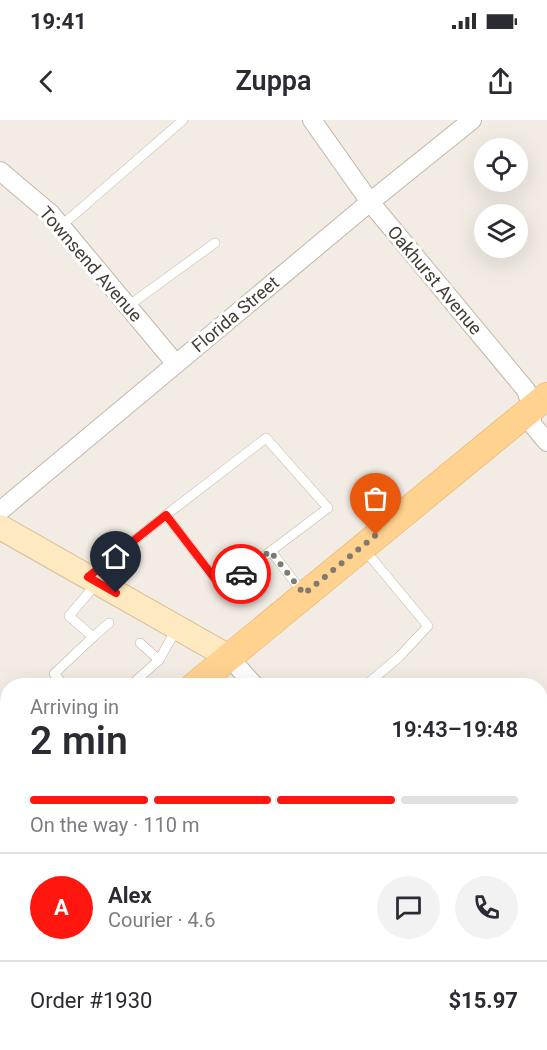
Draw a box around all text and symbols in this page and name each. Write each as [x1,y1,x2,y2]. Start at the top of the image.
text: 19:41 [30,9,87,34]
icon: back [30,65,63,98]
text: Zuppa [235,65,312,97]
icon: share [484,65,517,98]
map controls [474,138,528,258]
button: locate [474,138,528,192]
street label: Townsend Avenue [35,202,147,326]
button: layers [474,204,528,258]
street label: Oakhurst Avenue [383,221,487,339]
street label: Florida Street [187,272,283,356]
pin [350,473,401,535]
icon: bag [359,482,392,515]
pin [90,531,141,593]
icon: home [99,540,132,573]
courier [211,544,271,604]
icon: car [225,558,258,591]
text: Arriving in [30,695,119,719]
text: 19:43–19:48 [391,717,518,742]
text: 2 min [30,718,128,764]
text: On the way · 110 m [30,813,199,837]
button: chat [377,876,440,939]
button: phone [455,876,518,939]
text: Alex [108,883,152,908]
text: A [54,895,69,920]
text: Courier · 4.6 [108,908,215,932]
text: Order #1930 [30,988,152,1013]
text: $15.97 [449,988,518,1013]

